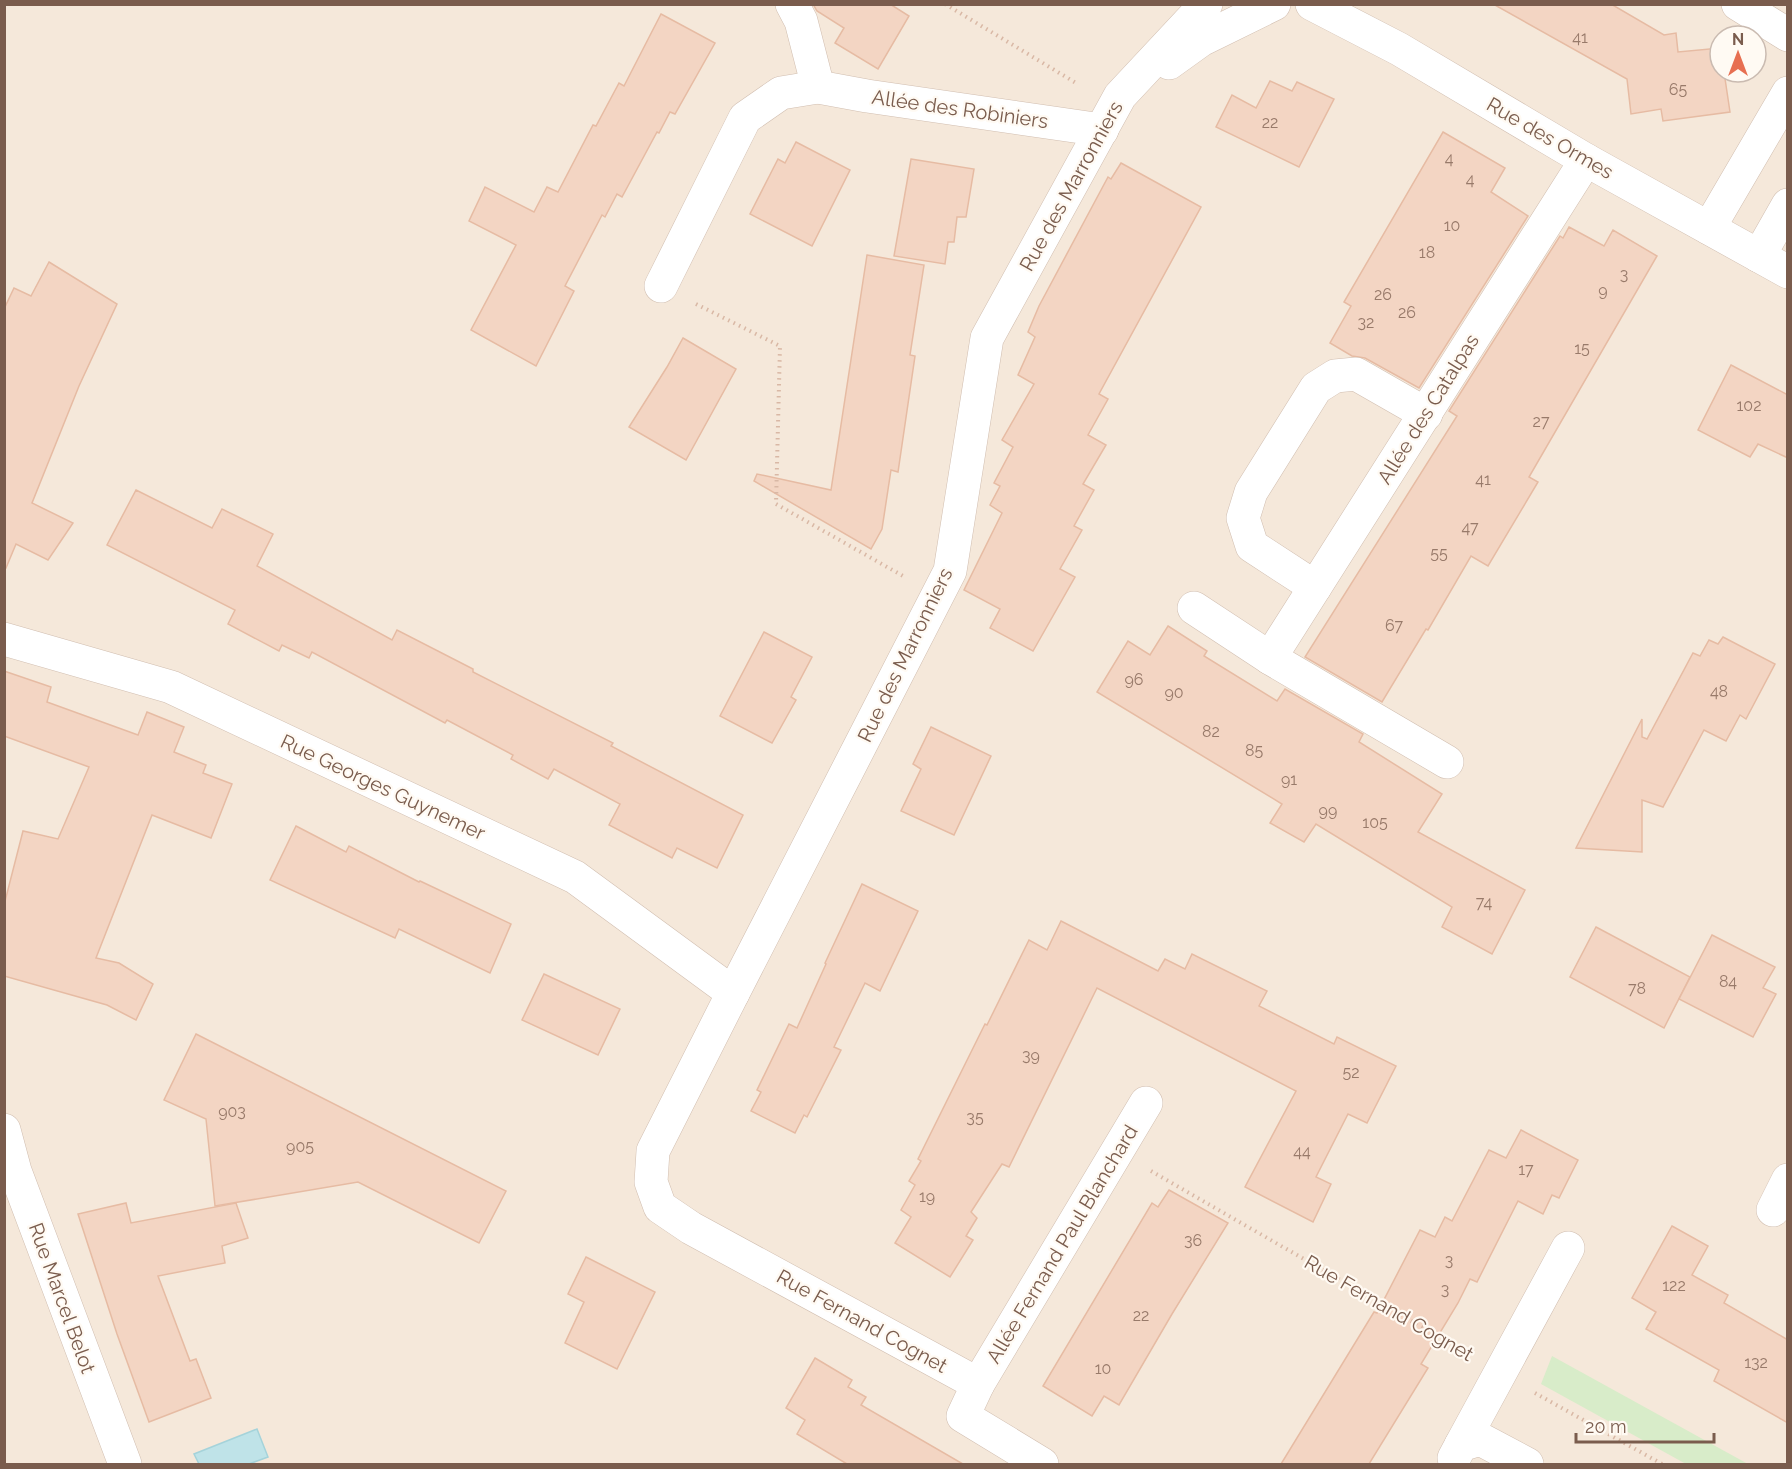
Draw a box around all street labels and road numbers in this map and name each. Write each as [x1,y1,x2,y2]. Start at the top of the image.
street label: Allée des Robiniers [870,85,1050,133]
street label: Rue des Ormes [1482,92,1618,184]
street label: Rue des Marronniers [1014,97,1128,275]
street label: Allée des Catalpas [1372,330,1484,488]
street label: Rue des Marronniers [852,564,958,746]
street label: Rue Georges Guynemer [277,729,489,845]
street label: Allée Fernand Paul Blanchard [981,1121,1143,1367]
street label: Rue Marcel Belot [24,1220,100,1377]
street label: Rue Fernand Cognet [1300,1250,1478,1366]
street label: Rue Fernand Cognet [773,1264,952,1378]

